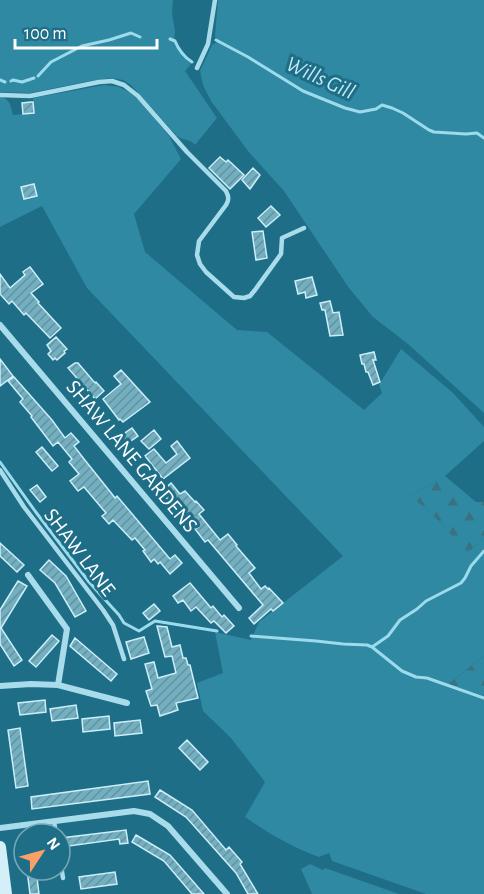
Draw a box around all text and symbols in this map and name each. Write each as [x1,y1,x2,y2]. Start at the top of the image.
scale bar [15,12,158,50]
text: 100 m [24,25,67,43]
water label: Wills Gill [283,53,358,103]
street label: SHAW LANE GARDENS [62,376,201,536]
street label: SHAW LANE [40,505,119,600]
north arrow [12,822,72,882]
text: N [44,835,63,853]

